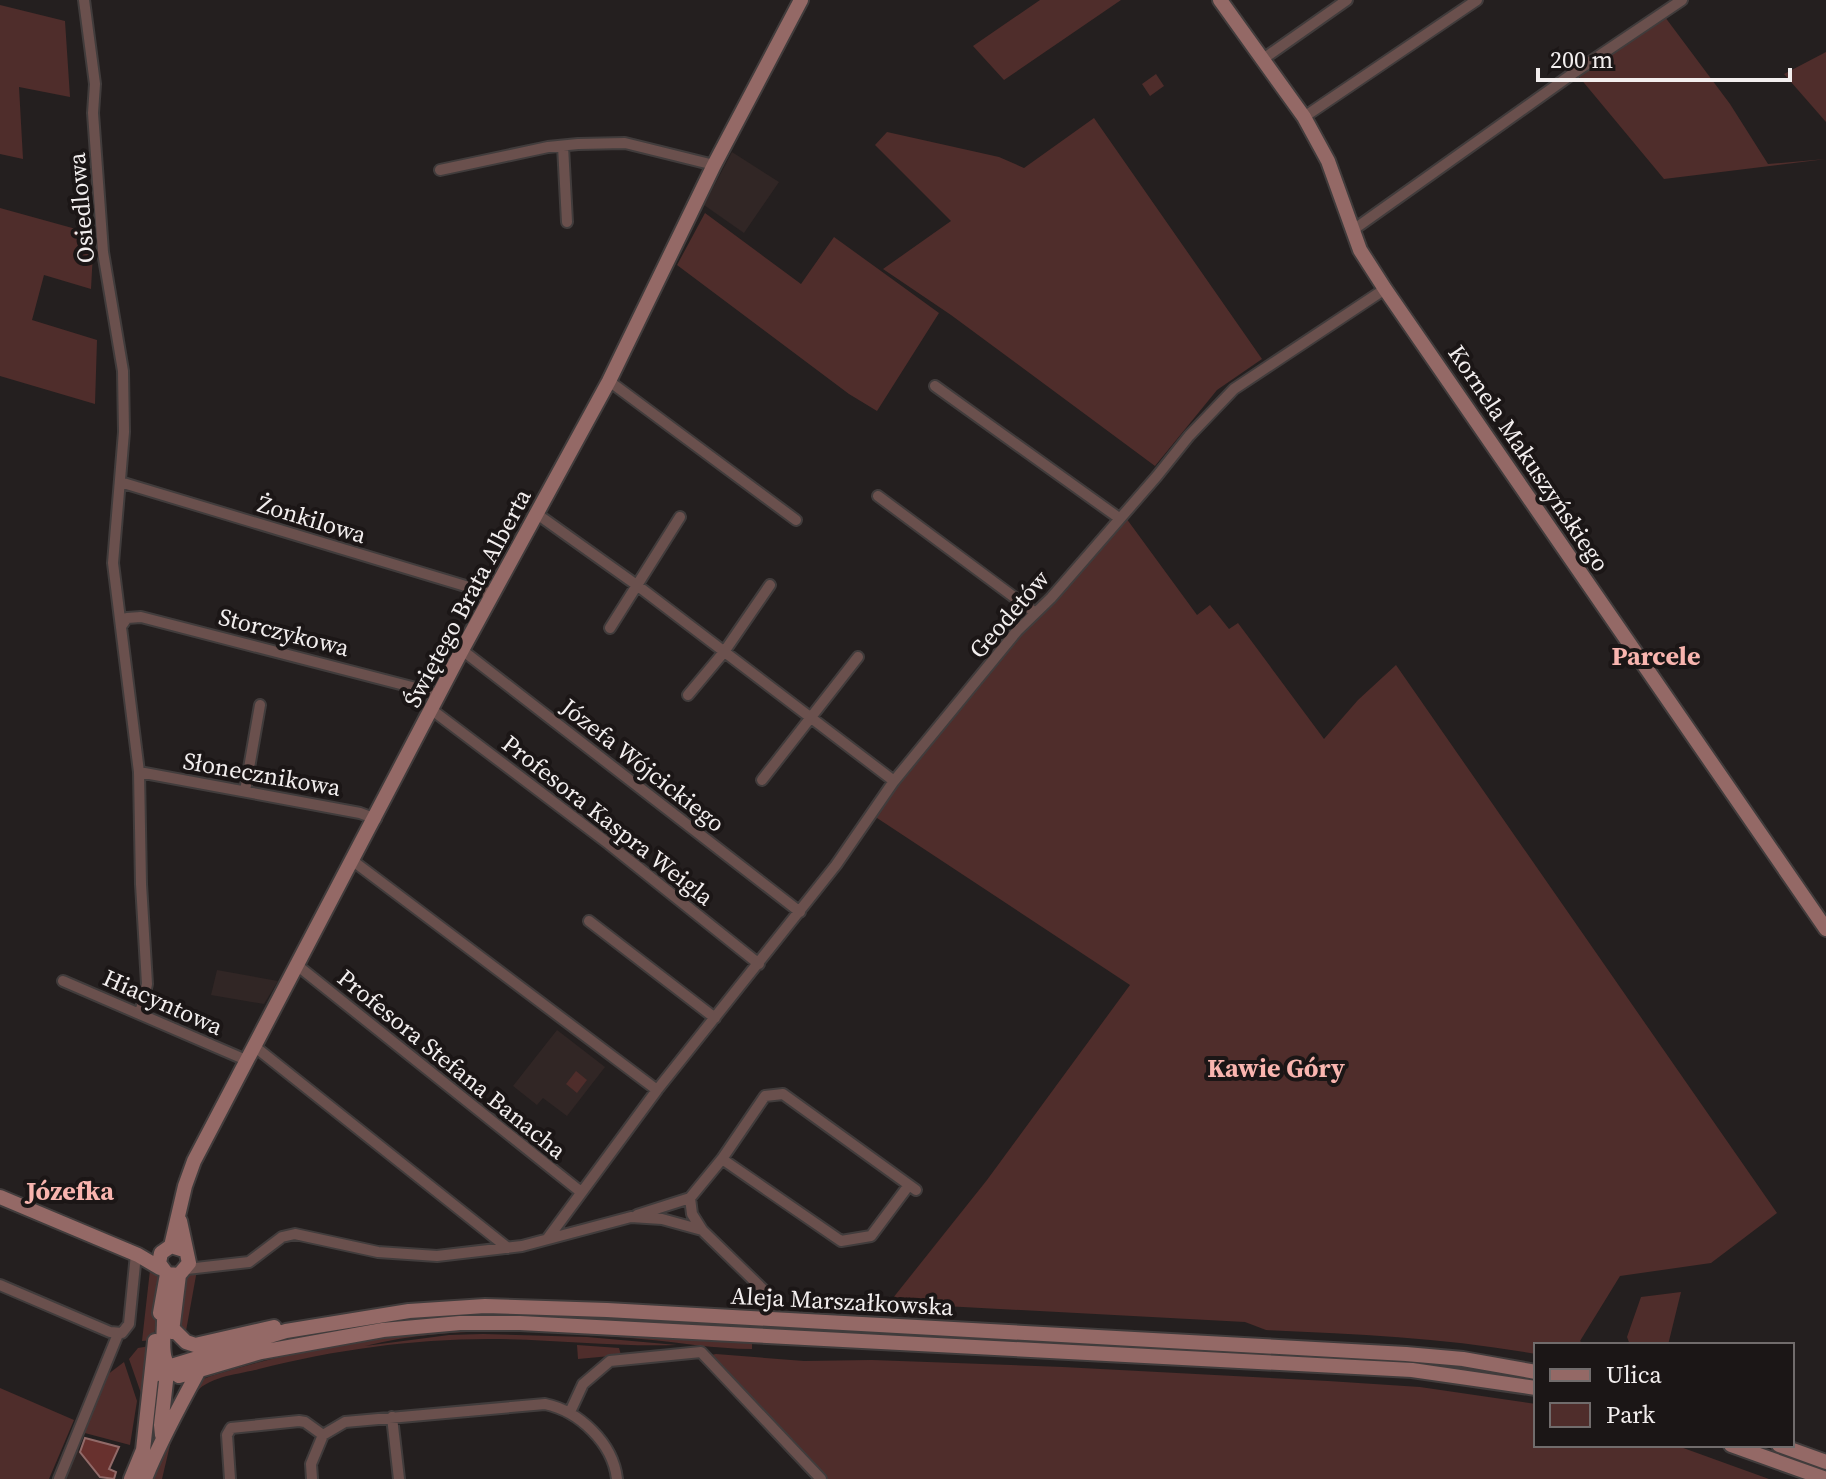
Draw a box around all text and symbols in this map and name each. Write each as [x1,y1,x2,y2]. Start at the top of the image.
scale bar [1538,32,1790,82]
text: 200 m [1550,43,1613,76]
street label: Osiedlowa [60,151,102,265]
street label: Kornela Makuszyńskiego [1441,338,1617,578]
street label: Świętego Brata Alberta [395,482,539,713]
street label: Żonkilowa [254,487,371,551]
street label: Geodetów [961,562,1057,665]
street label: Storczykowa [215,600,353,664]
district label: Parcele [1611,638,1701,674]
street label: Józefa Wójcickiego [553,690,732,839]
street label: Profesora Kaspra Weigla [495,727,721,913]
street label: Słonecznikowa [181,744,344,804]
street label: Hiacyntowa [98,961,229,1043]
street label: Profesora Stefana Banacha [331,961,574,1167]
district label: Kawie Góry [1207,1050,1345,1086]
district label: Józefka [24,1173,114,1209]
street label: Aleja Marszałkowska [730,1279,955,1323]
legend [1534,1343,1794,1447]
text: Ulica [1606,1358,1662,1391]
text: Park [1606,1398,1656,1431]

